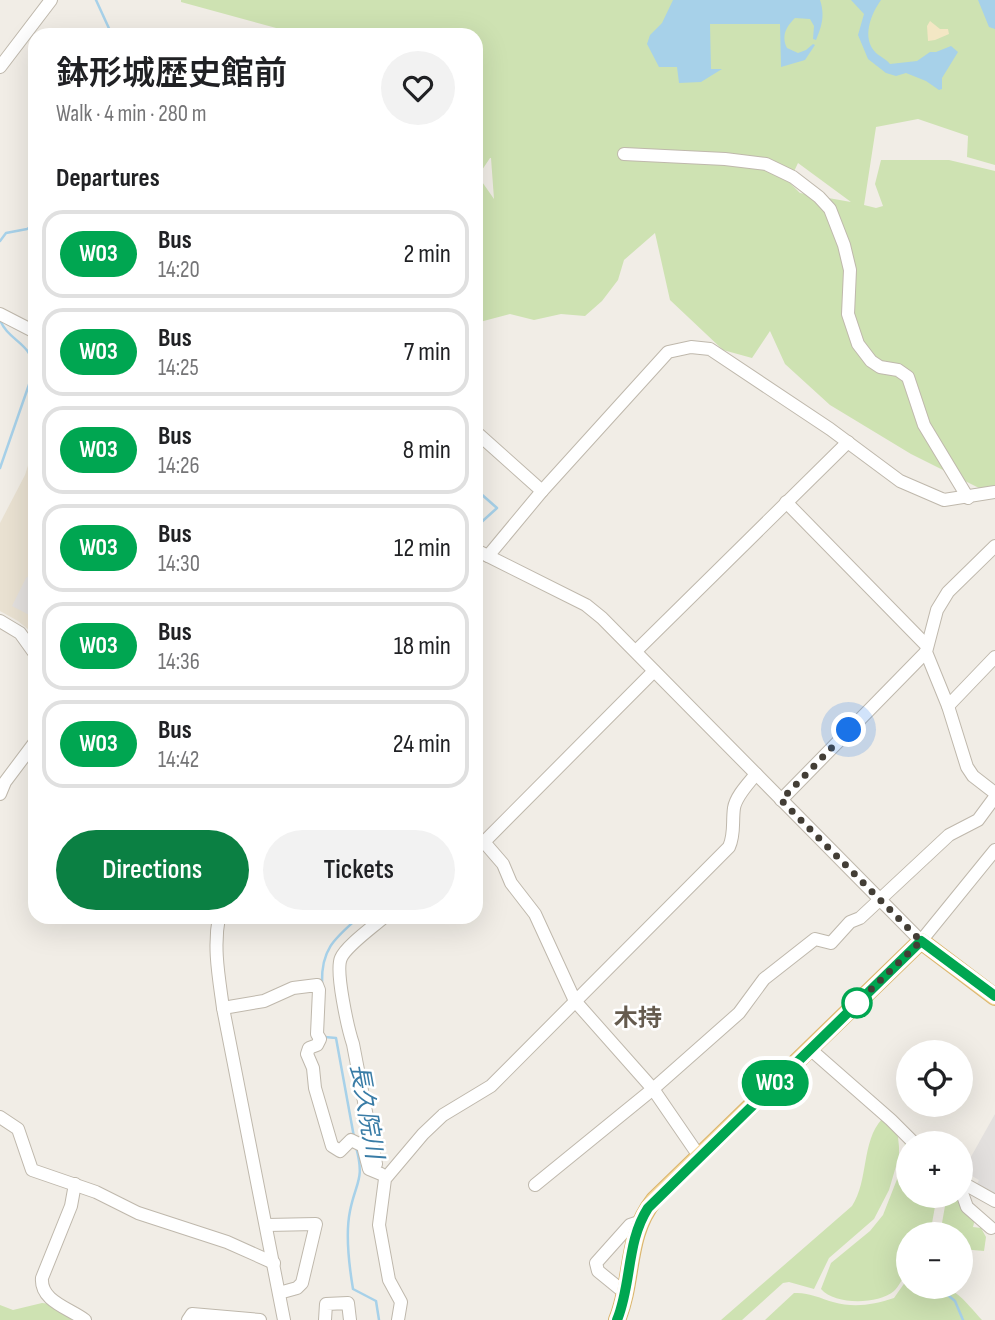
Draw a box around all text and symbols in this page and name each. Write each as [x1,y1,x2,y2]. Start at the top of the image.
button: heart [381,51,455,125]
text: 鉢形城歴史館前 [56,54,287,94]
text: Walk · 4 min · 280 m [56,100,206,128]
text: Departures [56,163,160,194]
text: Bus [158,225,192,256]
text: W03 [79,239,118,268]
text: 2 min [403,239,451,270]
text: 14:20 [158,256,200,284]
text: Bus [158,323,192,354]
text: W03 [79,337,118,366]
text: 7 min [404,337,451,368]
text: 14:25 [158,354,199,382]
text: Bus [158,421,192,452]
text: W03 [79,435,118,464]
text: 8 min [403,435,451,466]
text: 14:26 [158,452,200,480]
text: Bus [158,519,192,550]
text: W03 [79,533,118,562]
text: 12 min [394,533,451,564]
text: 14:30 [158,550,200,578]
text: Bus [158,617,192,648]
text: W03 [79,631,118,660]
text: 18 min [394,631,451,662]
text: 14:36 [158,648,200,676]
your location [831,712,866,747]
text: Bus [158,715,192,746]
text: W03 [79,729,118,758]
text: 24 min [393,729,451,760]
text: 14:42 [158,746,199,774]
button: Directions [56,830,249,910]
button: Tickets [263,830,455,910]
unlabelled marker [842,988,872,1018]
district label: 木持 [614,1004,662,1033]
map controls [896,1040,973,1299]
button: locate [896,1040,973,1117]
line badge: W03 [735,1060,815,1106]
water label: 長久院川 [344,1061,390,1164]
text: W03 [756,1068,794,1097]
button: + [896,1131,973,1208]
button: − [896,1222,973,1299]

